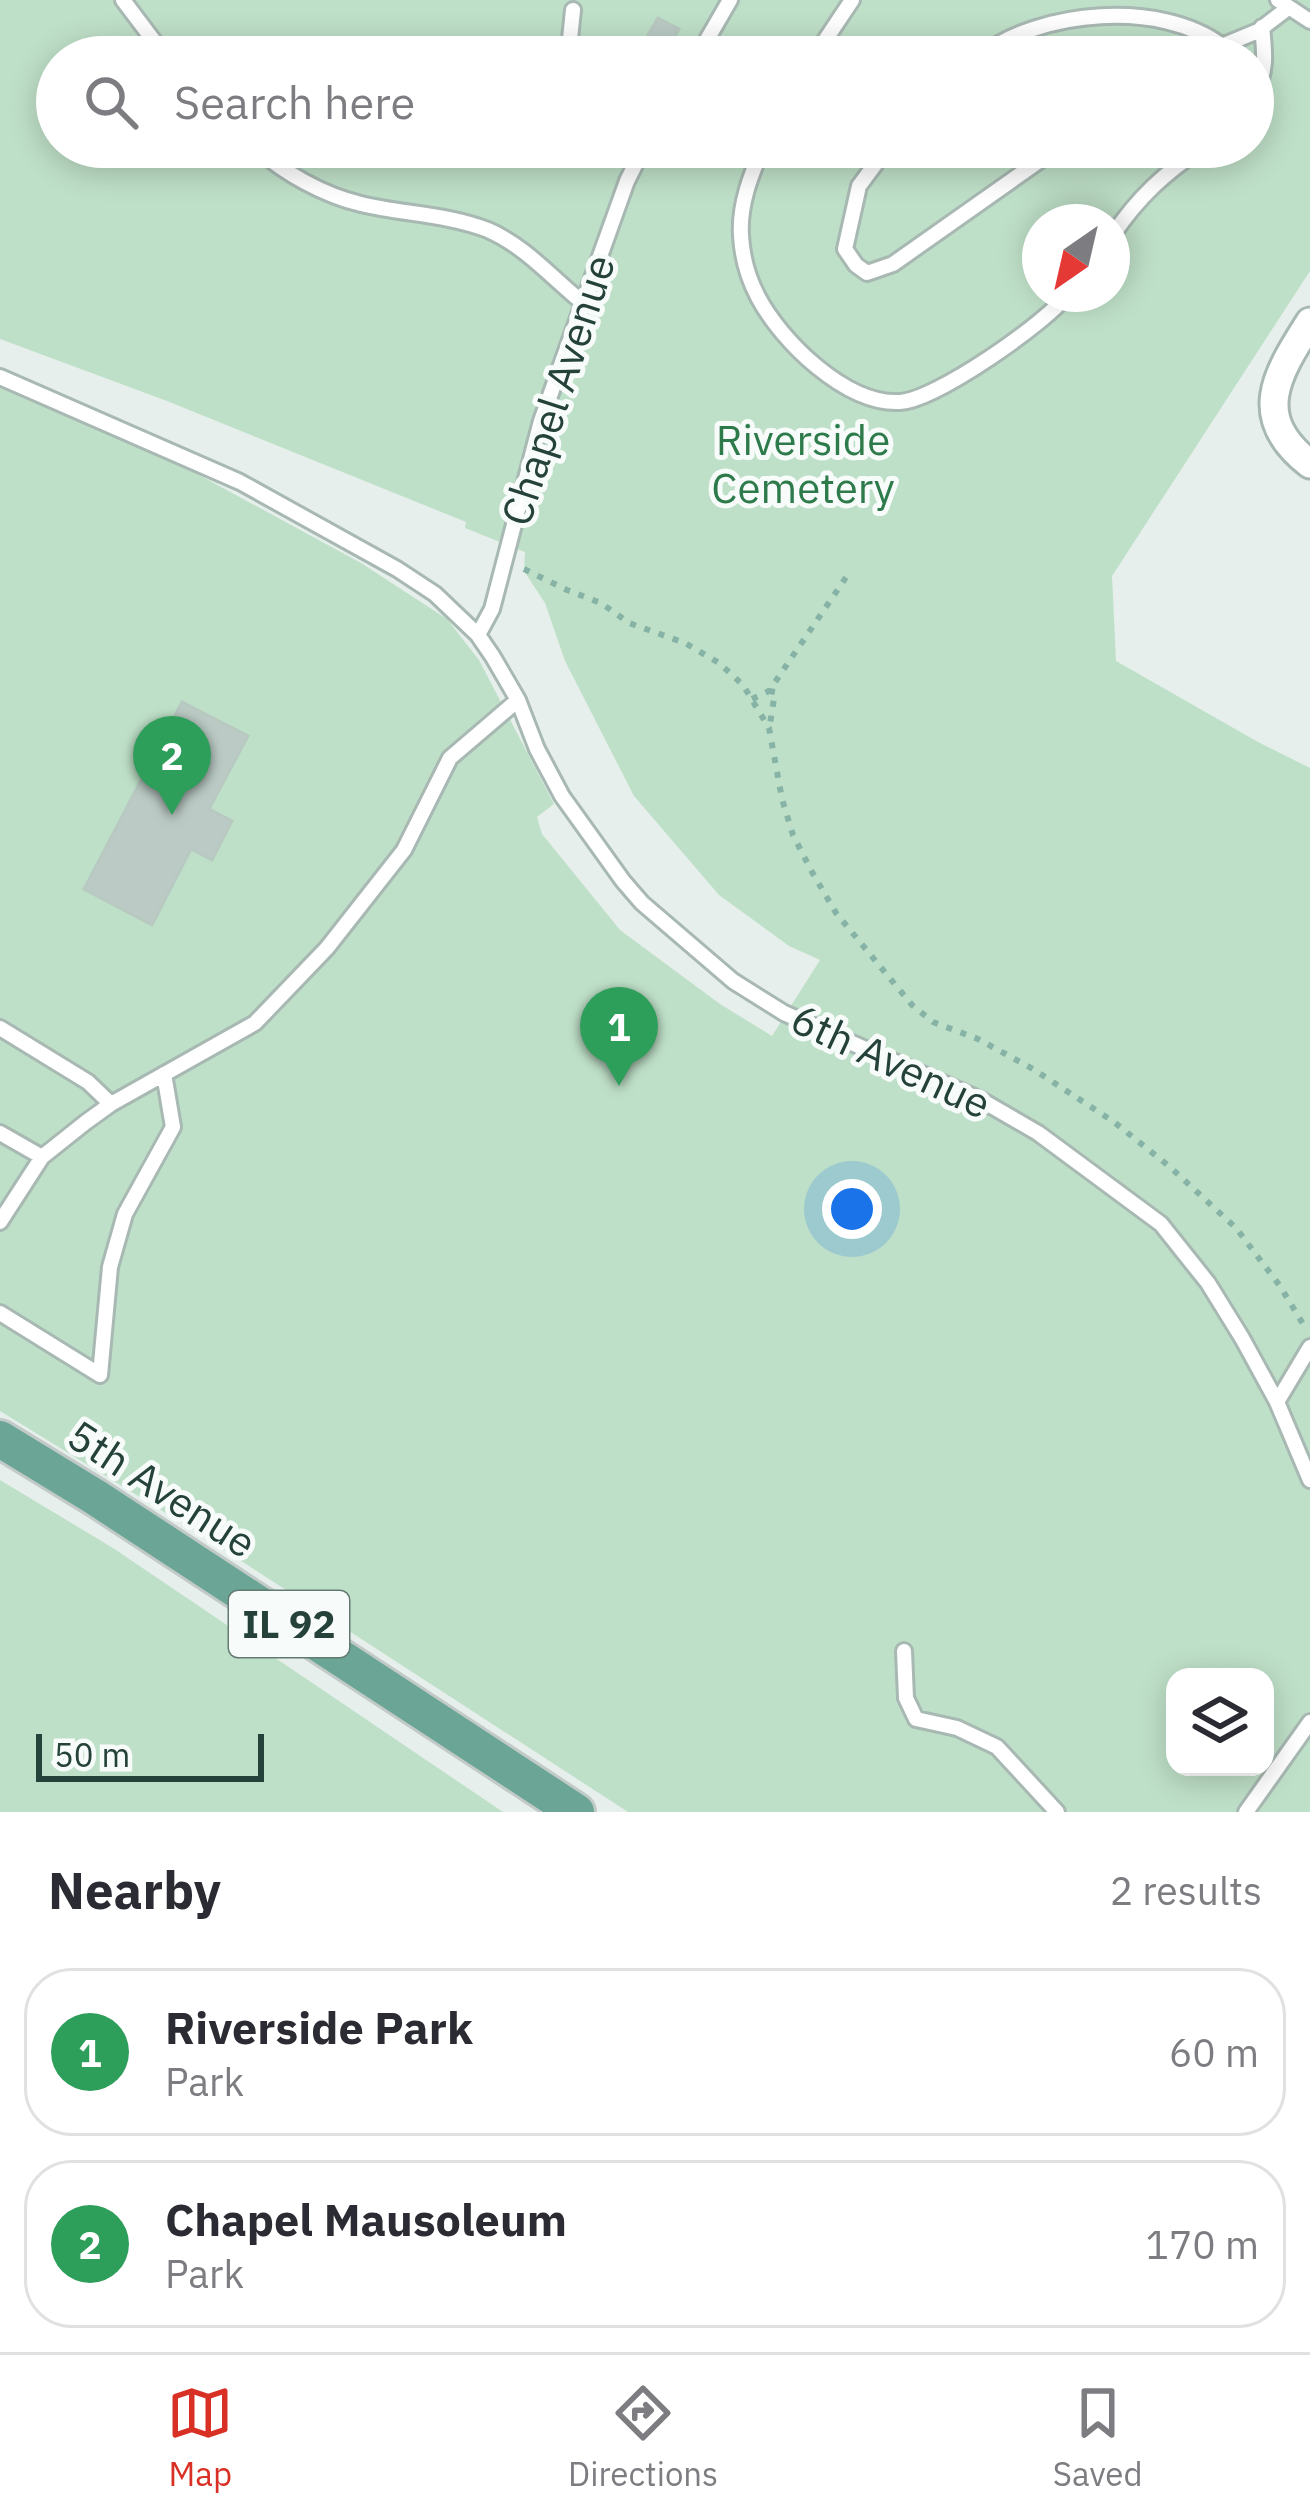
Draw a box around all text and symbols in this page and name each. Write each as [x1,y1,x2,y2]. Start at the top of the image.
search box [36,36,1274,168]
icon: search [78,69,144,135]
text: Search here [174,73,415,131]
north arrow [1022,204,1130,312]
street label: Chapel Avenue [488,248,627,532]
park label: Riverside Cemetery [711,412,895,515]
pin: 2 [133,716,211,815]
pin: 1 [580,987,658,1086]
street label: 6th Avenue [783,990,1000,1131]
your location [822,1179,882,1239]
street label: 5th Avenue [58,1407,267,1570]
road number: IL 92 [229,1591,349,1657]
map controls [1166,1668,1274,1776]
button: layers [1166,1668,1274,1776]
scale bar [36,1728,264,1781]
text: 50 m [54,1733,130,1776]
text: Nearby [48,1857,221,1923]
text: 2 results [1110,1865,1262,1916]
text: Riverside Park [165,1998,473,2056]
text: 1 [78,2027,102,2078]
text: 60 m [1169,2027,1259,2078]
text: Park [165,2056,244,2107]
text: Chapel Mausoleum [165,2190,567,2248]
text: 2 [78,2219,102,2270]
text: 170 m [1146,2219,1259,2270]
text: Park [165,2248,244,2299]
tab: Map [167,2380,233,2495]
tab: Directions [568,2380,718,2495]
tab: Saved [1053,2380,1143,2495]

